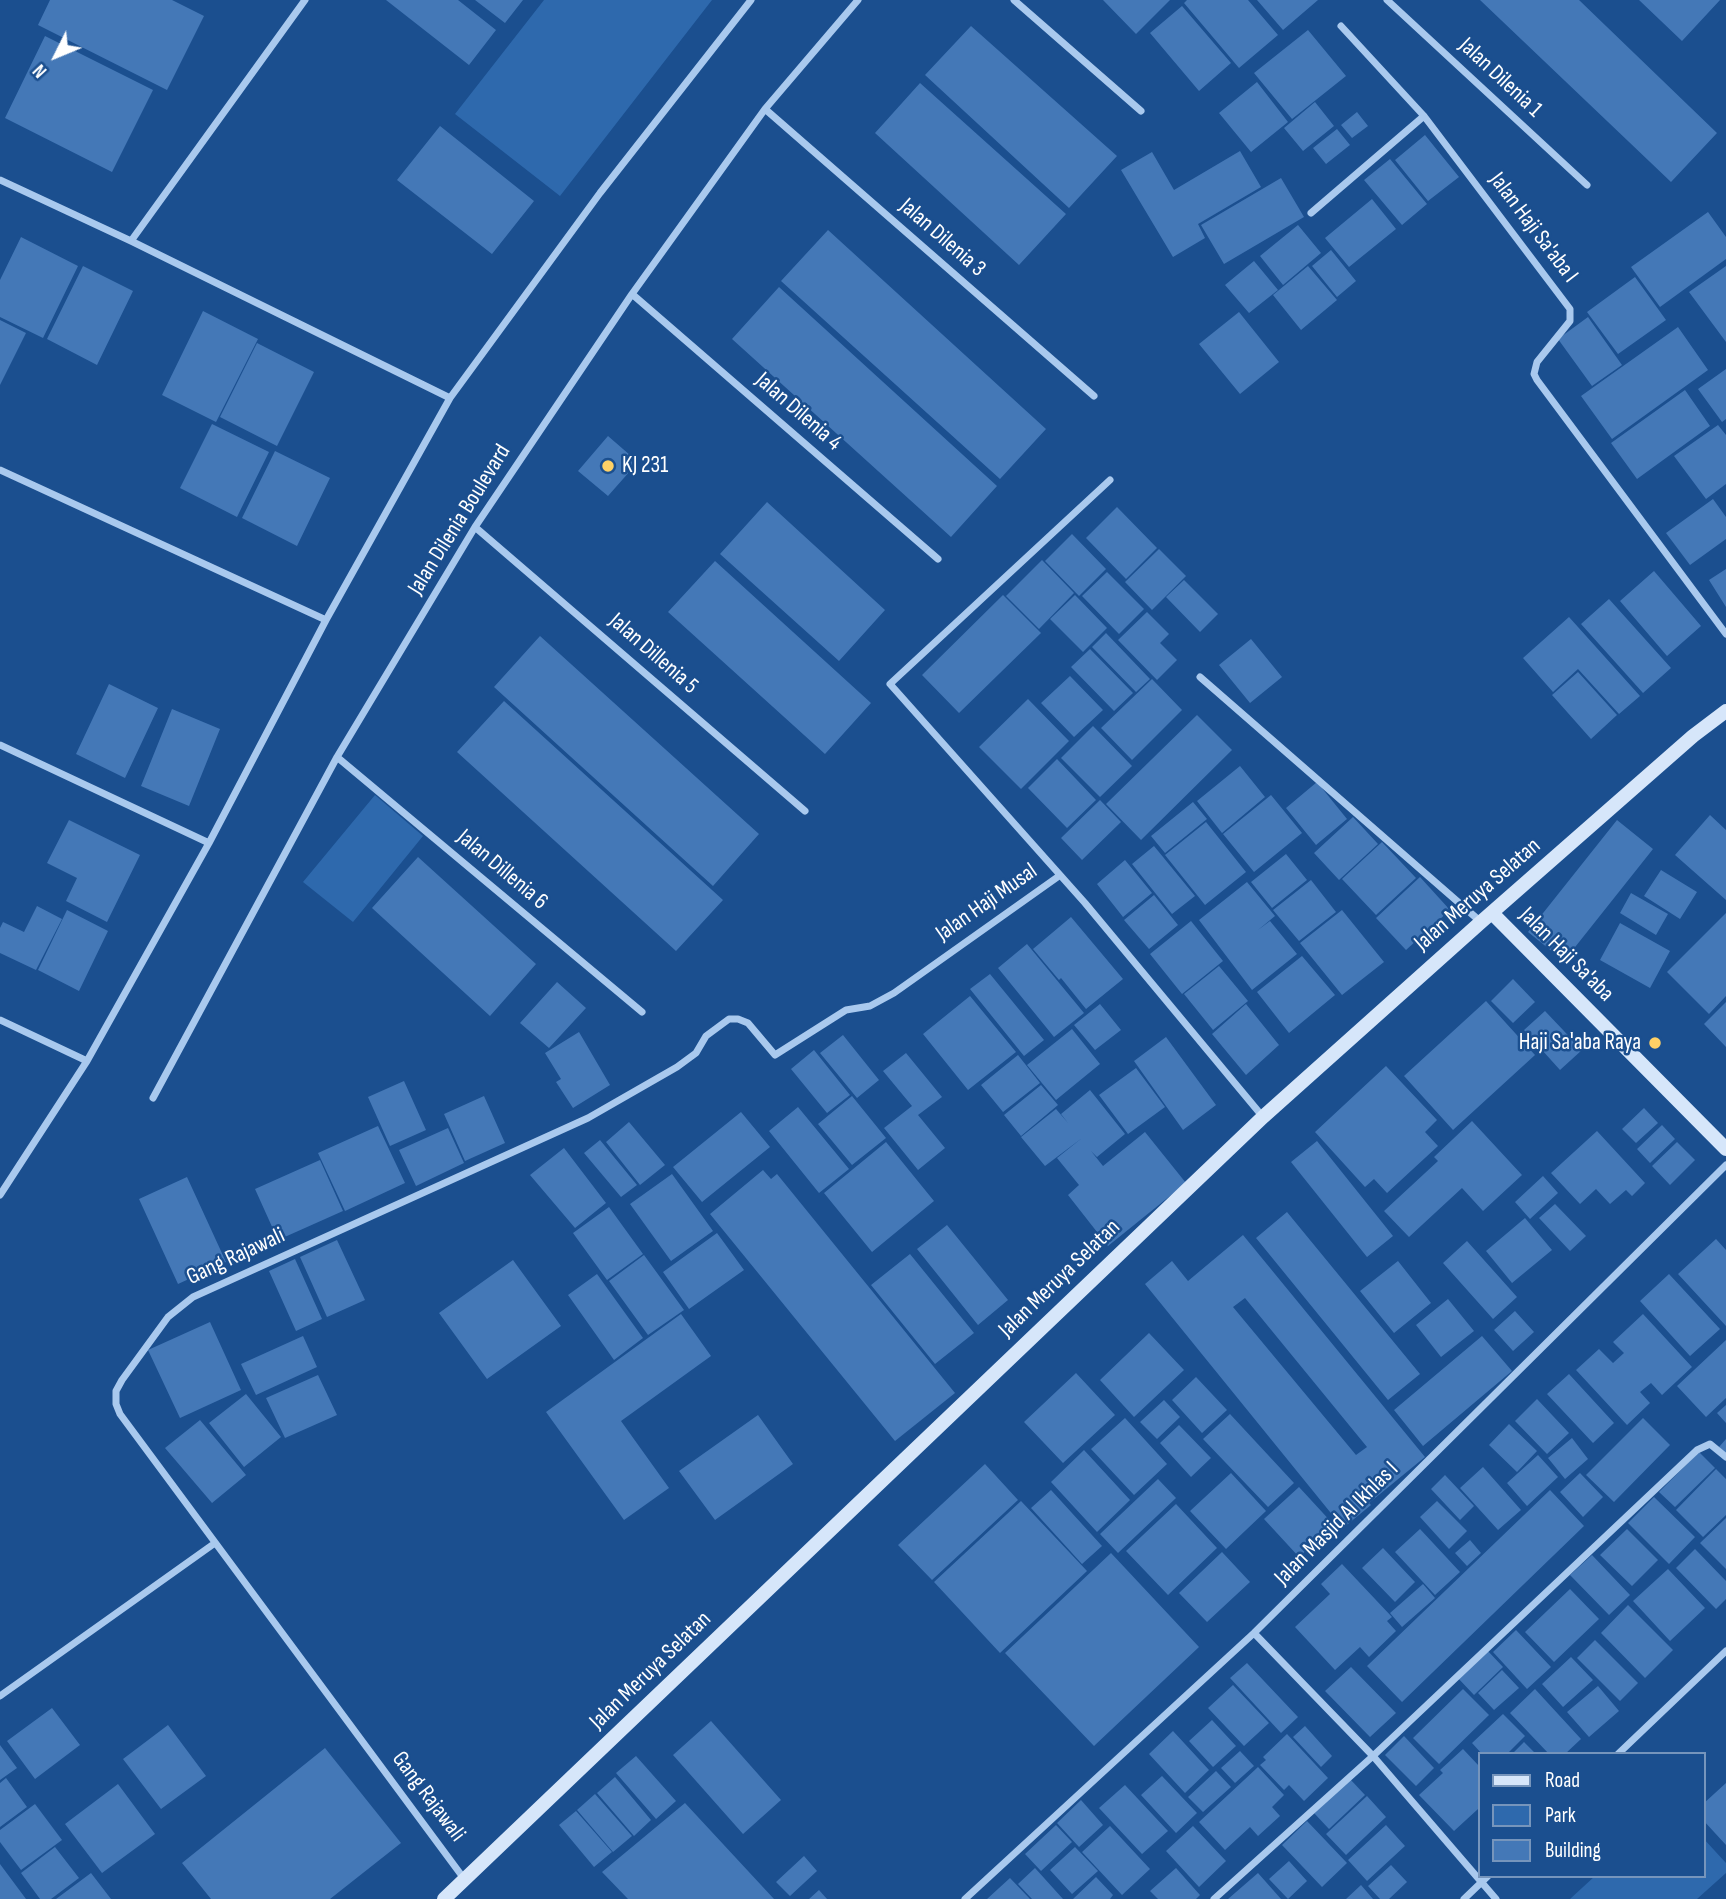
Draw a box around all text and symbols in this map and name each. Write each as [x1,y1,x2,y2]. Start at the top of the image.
north arrow [21,21,91,91]
street label: Jalan Dilenia 1 [1453,32,1547,124]
text: N [28,59,52,82]
street label: Jalan Haji Sa'aba I [1483,168,1583,288]
street label: Jalan Dilenia 3 [893,193,991,283]
street label: Jalan Dilenia 4 [749,367,847,457]
street label: Jalan Dilenia Boulevard [403,440,517,600]
place label: KJ 231 [622,452,668,480]
marker: KJ 231 [600,458,616,474]
street label: Jalan Dillenia 5 [603,608,703,700]
street label: Jalan Dillenia 6 [451,824,553,916]
street label: Jalan Meruya Selatan [1409,833,1547,957]
street label: Jalan Haji Musal [931,858,1043,948]
street label: Jalan Haji Sa'aba [1513,902,1619,1008]
place label: Haji Sa'aba Raya [1519,1029,1641,1057]
marker: Haji Sa'aba Raya [1647,1035,1663,1051]
street label: Jalan Meruya Selatan [994,1214,1126,1344]
street label: Gang Rajawali [182,1222,290,1292]
street label: Jalan Masjid Al Ikhlas I [1269,1456,1405,1592]
street label: Jalan Meruya Selatan [585,1606,717,1736]
street label: Gang Rajawali [385,1747,471,1847]
legend [1478,1752,1705,1878]
text: Road [1545,1768,1580,1793]
text: Park [1545,1803,1576,1828]
text: Building [1545,1838,1601,1863]

